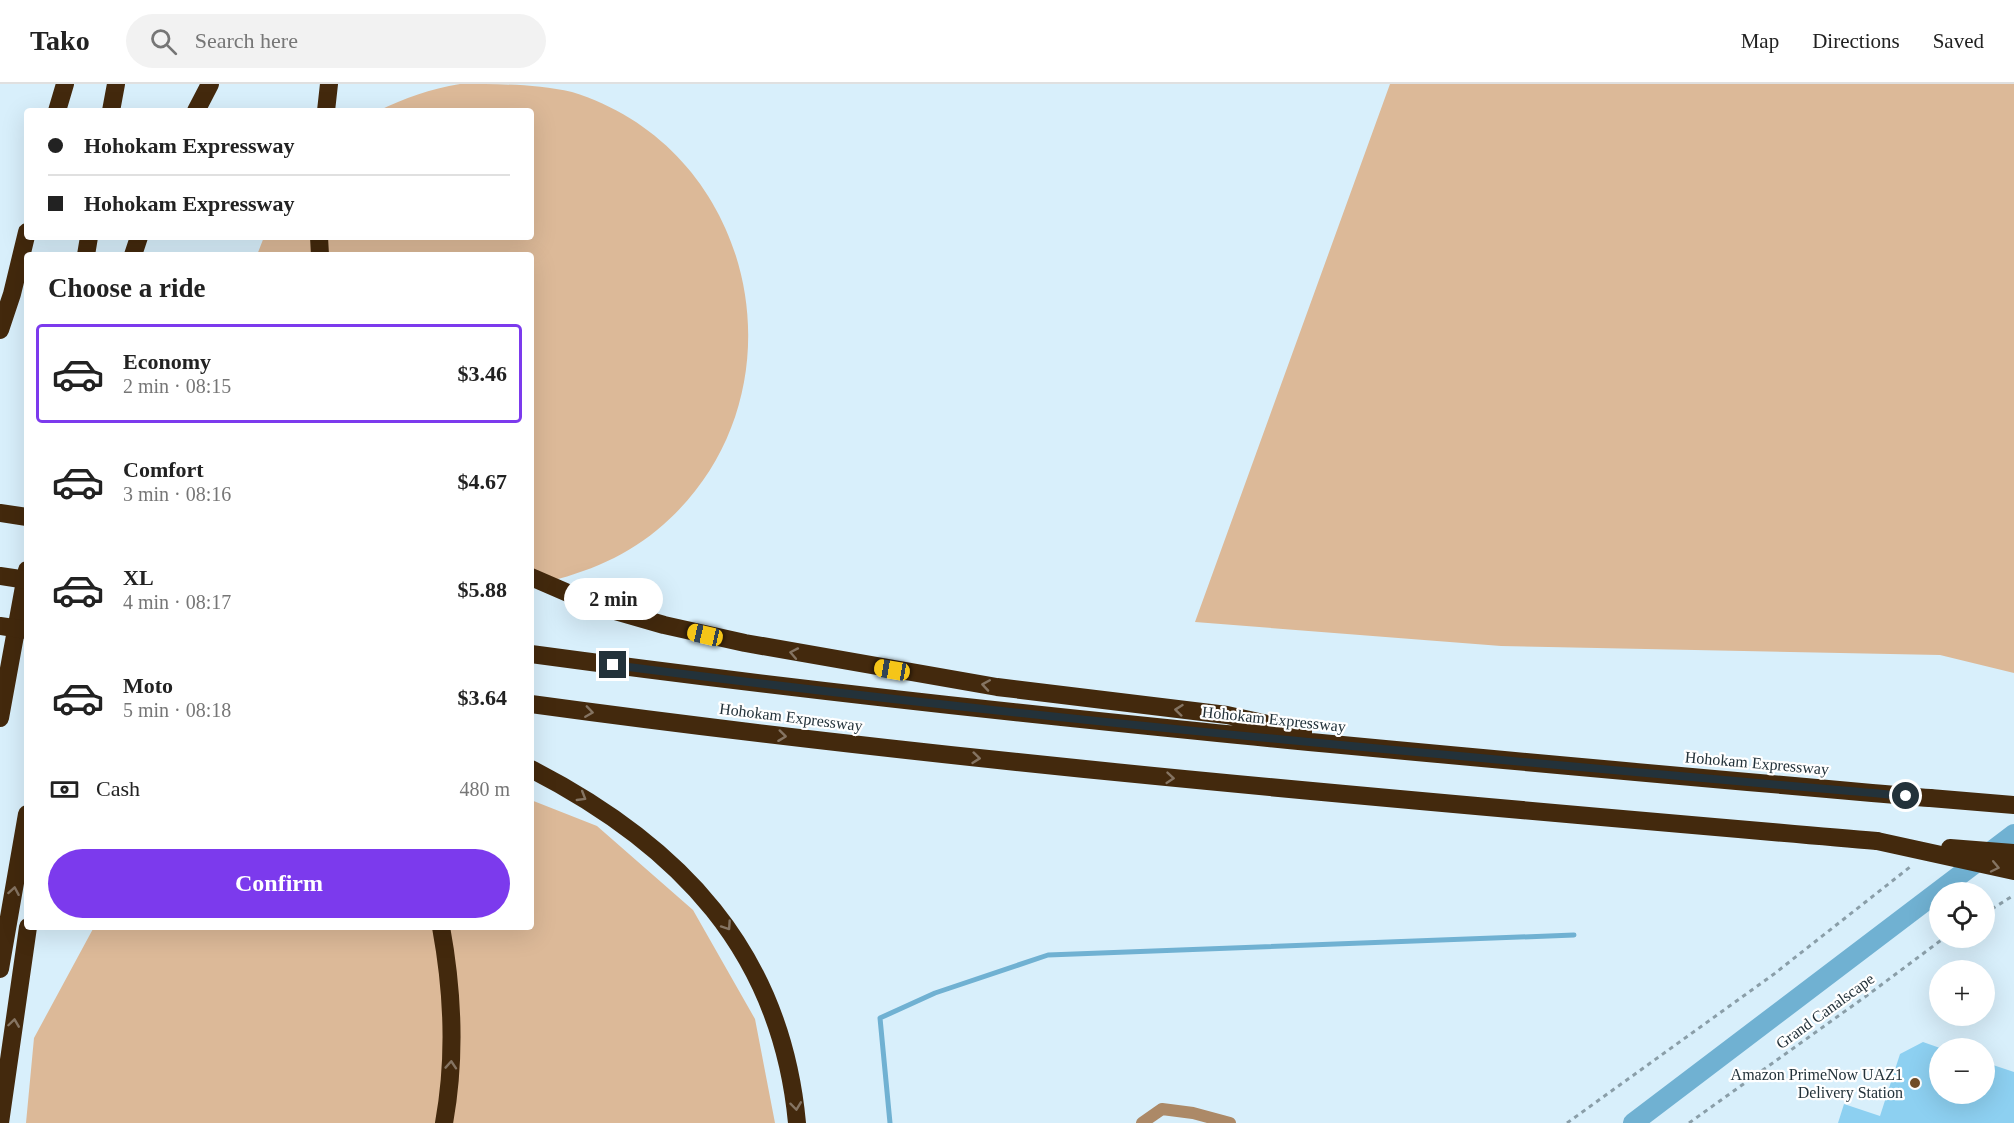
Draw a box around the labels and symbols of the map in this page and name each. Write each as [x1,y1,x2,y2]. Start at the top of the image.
callout: 2 min [564,578,662,620]
car [685,622,725,648]
one-way arrow [789,647,799,660]
route end [599,651,626,678]
car [873,658,911,682]
one-way arrow [981,680,990,692]
street label: Hohokam Expressway [718,700,864,735]
street label: Hohokam Expressway [1201,703,1347,736]
one-way arrow [1175,704,1184,717]
one-way arrow [584,705,594,717]
one-way arrow [778,729,787,742]
street label: Hohokam Expressway [1684,748,1830,779]
one-way arrow [972,751,981,764]
one-way arrow [1166,771,1175,784]
route start [1892,782,1919,809]
one-way arrow [576,790,586,802]
one-way arrow [1990,860,2000,873]
one-way arrow [7,886,19,896]
one-way arrow [720,919,731,930]
street label: Grand Canalscape [1773,970,1878,1053]
one-way arrow [8,1019,20,1028]
one-way arrow [445,1060,458,1069]
place label: Amazon PrimeNow UAZ1 Delivery Station [1731,1066,1903,1102]
marker: Amazon PrimeNow UAZ1 Delivery Station [1908,1076,1922,1090]
one-way arrow [789,1102,801,1111]

